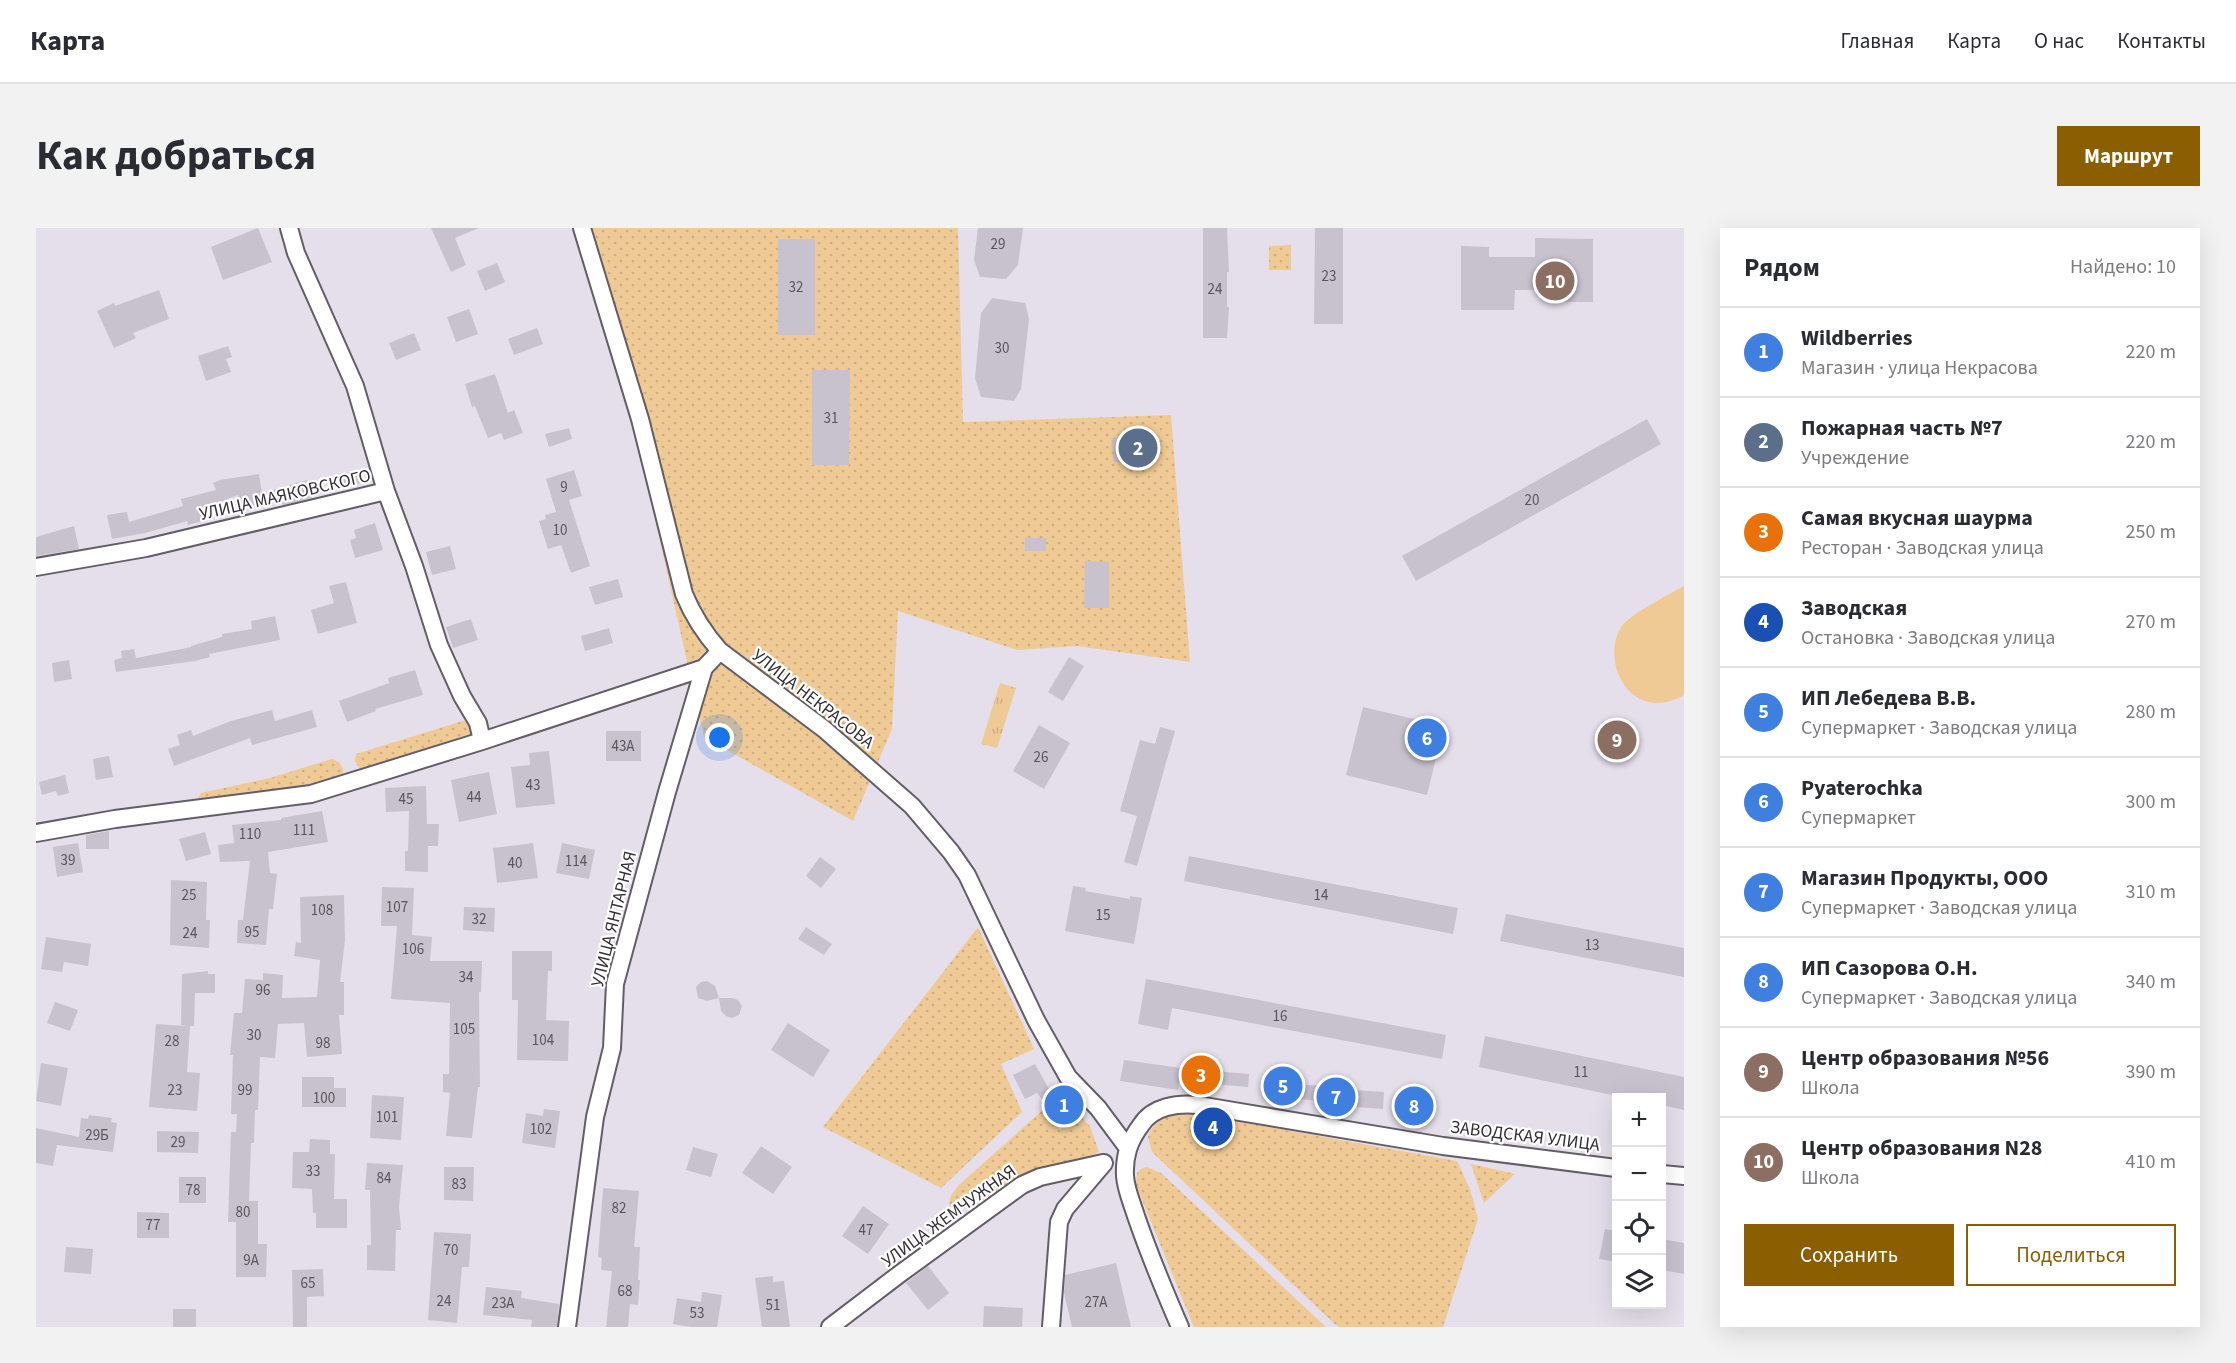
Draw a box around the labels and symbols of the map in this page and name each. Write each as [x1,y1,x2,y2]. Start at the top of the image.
house number: 29 [991,234,1005,255]
pin: 10 [1536,259,1574,304]
house number: 23 [1322,266,1336,287]
house number: 32 [789,277,803,298]
house number: 24 [1208,279,1223,300]
house number: 30 [995,338,1009,359]
house number: 31 [824,408,838,429]
pin: 2 [1118,426,1158,470]
street label: УЛИЦА МАЯКОВСКОГО [197,463,373,527]
house number: 9 [560,477,568,498]
house number: 20 [1525,490,1539,511]
house number: 10 [553,520,567,541]
street label: УЛИЦА НЕКРАСОВА [747,643,880,755]
pin: 6 [1408,716,1446,760]
pin: 9 [1598,718,1636,762]
your location [705,723,734,752]
house number: 43А [611,736,635,757]
house number: 26 [1034,747,1048,768]
house number: 43 [526,775,540,796]
house number: 44 [467,787,482,808]
house number: 45 [399,789,413,810]
house number: 111 [293,820,315,841]
house number: 110 [239,824,261,845]
street label: УЛИЦА ЯНТАРНАЯ [585,848,643,990]
house number: 39 [61,850,75,871]
house number: 114 [565,851,588,872]
house number: 40 [508,853,522,874]
house number: 25 [182,885,196,906]
house number: 14 [1314,885,1329,906]
house number: 107 [386,897,408,918]
house number: 108 [311,900,333,921]
house number: 15 [1096,905,1110,926]
house number: 32 [472,909,486,930]
house number: 95 [245,922,259,943]
house number: 24 [183,923,198,944]
house number: 13 [1585,935,1599,956]
house number: 106 [402,939,424,960]
house number: 34 [459,967,474,988]
house number: 96 [256,980,270,1001]
house number: 16 [1273,1006,1287,1027]
house number: 105 [453,1019,475,1040]
house number: 30 [247,1025,261,1046]
house number: 104 [532,1030,555,1051]
house number: 28 [165,1031,179,1052]
house number: 98 [316,1033,330,1054]
pin: 3 [1182,1052,1220,1098]
house number: 11 [1574,1062,1588,1083]
pin: 5 [1264,1064,1302,1108]
pin: 7 [1316,1074,1356,1120]
house number: 23 [168,1080,182,1101]
house number: 99 [238,1080,252,1101]
pin: 1 [1044,1082,1084,1128]
pin: 8 [1394,1084,1434,1128]
house number: 100 [313,1088,335,1109]
pin: 4 [1194,1104,1232,1150]
house number: 101 [376,1107,398,1128]
street label: ЗАВОДСКАЯ УЛИЦА [1449,1114,1601,1158]
house number: 102 [530,1119,552,1140]
house number: 29Б [85,1125,109,1146]
house number: 29 [171,1132,185,1153]
street label: УЛИЦА ЖЕМЧУЖНАЯ [877,1159,1021,1273]
house number: 33 [306,1161,320,1182]
house number: 84 [377,1168,392,1189]
house number: 83 [452,1174,466,1195]
house number: 78 [186,1180,200,1201]
house number: 82 [612,1198,626,1219]
house number: 80 [236,1202,250,1223]
house number: 77 [146,1215,160,1236]
house number: 47 [859,1220,873,1241]
house number: 70 [444,1240,458,1261]
house number: 9А [243,1250,260,1271]
house number: 65 [301,1273,315,1294]
house number: 68 [618,1281,632,1302]
house number: 24 [437,1291,452,1312]
house number: 27А [1084,1292,1108,1313]
house number: 23А [491,1293,515,1314]
house number: 51 [766,1295,780,1316]
house number: 53 [690,1303,704,1324]

